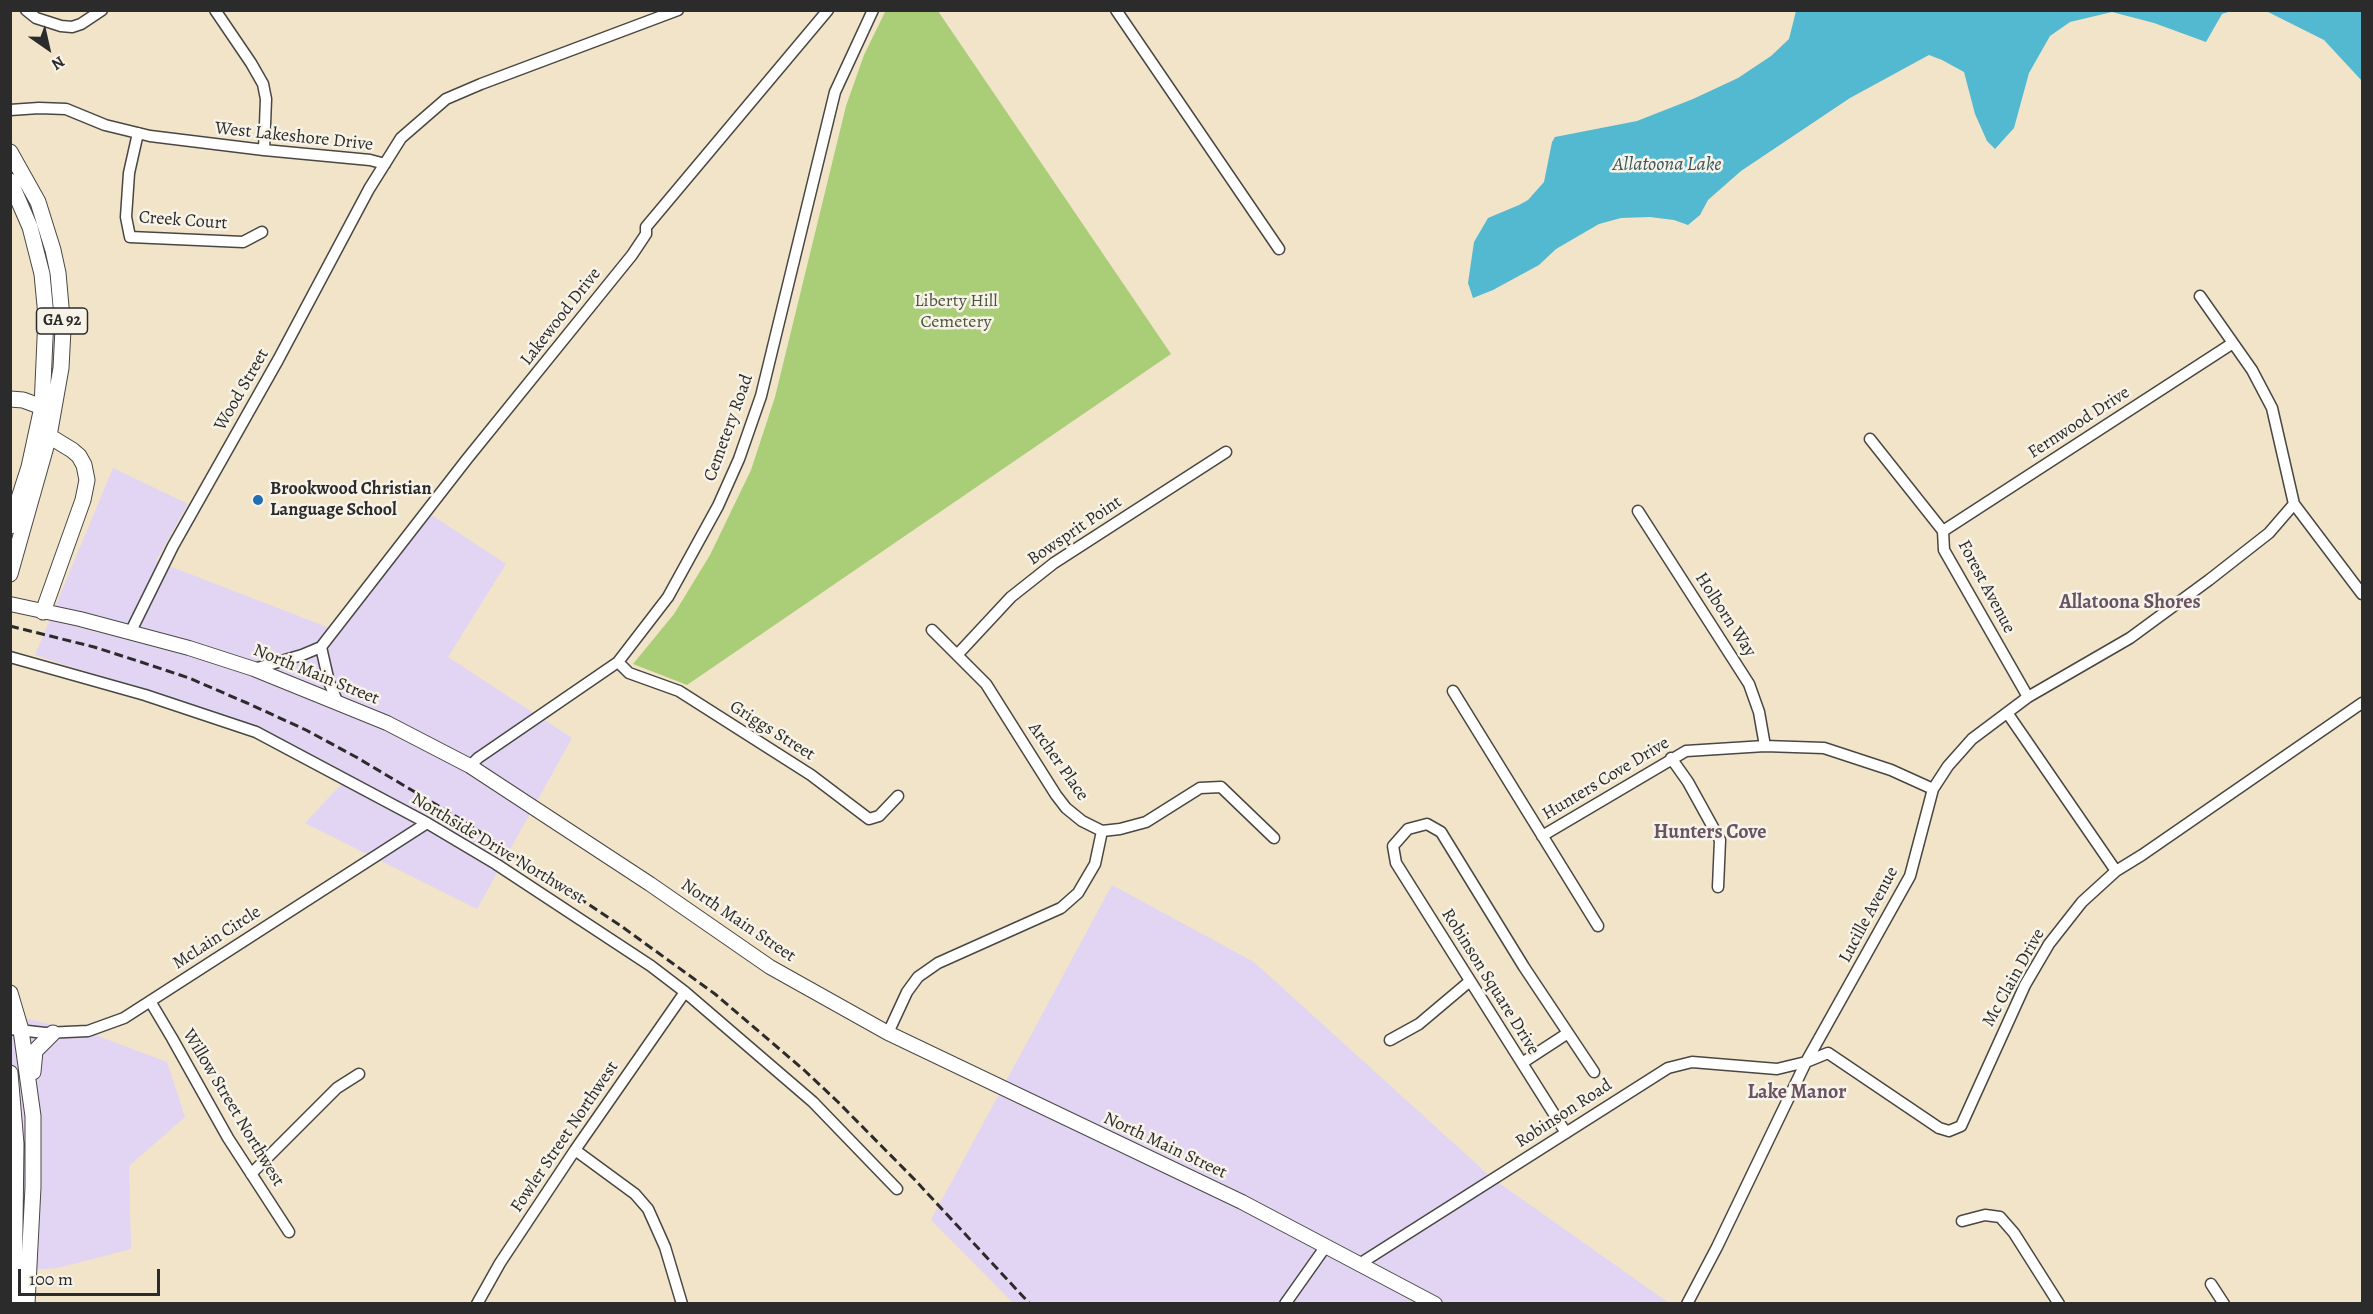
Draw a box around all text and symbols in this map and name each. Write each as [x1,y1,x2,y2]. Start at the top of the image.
north arrow [18,18,78,78]
text: N [47,51,69,75]
street label: West Lakeshore Drive [214,118,374,156]
water label: Allatoona Lake [1613,153,1721,177]
street label: Creek Court [138,207,228,235]
street label: Lakewood Drive [516,264,606,370]
park label: Liberty Hill Cemetery [914,291,998,334]
road number: GA 92 [36,308,88,334]
street label: Wood Street [210,345,274,435]
street label: Cemetery Road [700,372,758,484]
street label: Fernwood Drive [2024,382,2134,464]
place label: Brookwood Christian Language School [270,479,432,522]
street label: Bowsprit Point [1024,492,1126,570]
marker: Brookwood Christian Language School [251,493,265,507]
street label: Forest Avenue [1952,537,2020,637]
street label: Holborn Way [1690,569,1760,661]
district label: Allatoona Shores [2059,591,2201,615]
street label: North Main Street [250,640,382,710]
street label: Griggs Street [725,696,819,766]
street label: Archer Place [1023,719,1093,805]
street label: Hunters Cove Drive [1539,733,1673,825]
street label: Northside Drive Northwest [407,789,589,909]
district label: Hunters Cove [1653,821,1767,845]
street label: Lucille Avenue [1835,863,1903,967]
street label: North Main Street [677,875,799,967]
street label: McLain Circle [169,901,265,975]
street label: Robinson Square Drive [1436,905,1544,1059]
street label: Mc Clain Drive [1978,925,2050,1031]
street label: Willow Street Northwest [177,1025,289,1191]
street label: Fowler Street Northwest [506,1057,624,1217]
street label: Robinson Road [1512,1075,1616,1153]
district label: Lake Manor [1747,1081,1847,1105]
street label: North Main Street [1100,1108,1230,1184]
scale bar [21,1257,164,1295]
text: 100 m [29,1267,73,1291]

